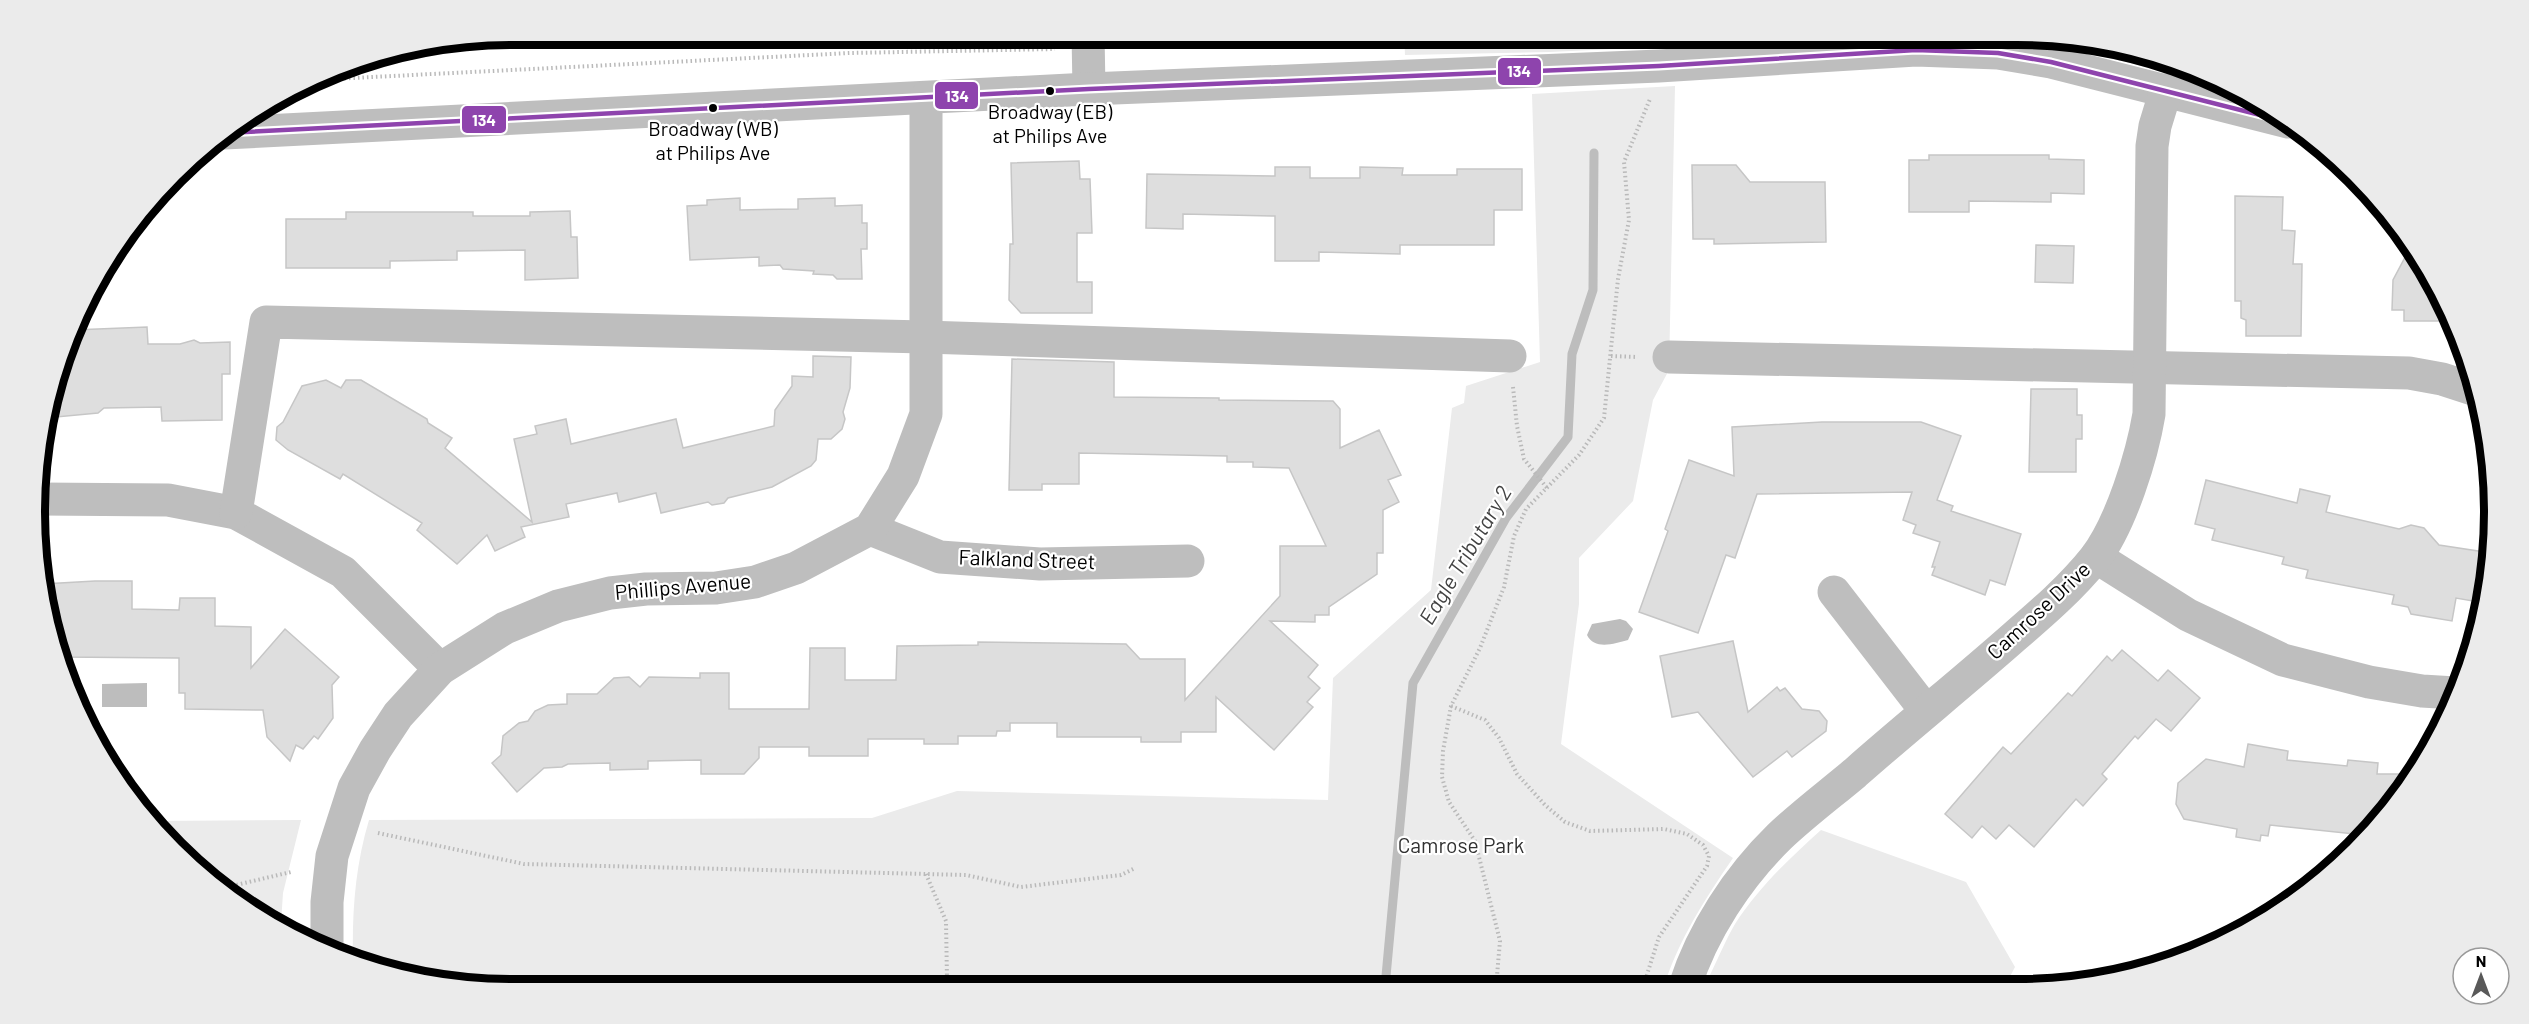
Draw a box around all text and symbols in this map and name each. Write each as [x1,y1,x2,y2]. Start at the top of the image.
line badge: 134 [1497,57,1542,86]
text: 134 [1507,61,1531,80]
line badge: 134 [934,81,979,110]
marker: Broadway (EB) at Philips Ave [1044,85,1056,97]
text: 134 [945,86,969,105]
place label: Broadway (EB) at Philips Ave [988,99,1113,147]
marker: Broadway (WB) at Philips Ave [707,102,719,114]
line badge: 134 [461,105,507,134]
text: 134 [472,110,496,129]
place label: Broadway (WB) at Philips Ave [648,116,779,164]
water label: Eagle Tributary 2 [1413,481,1516,628]
street label: Falkland Street [958,544,1096,573]
street label: Camrose Drive [1981,556,2095,664]
street label: Phillips Avenue [614,567,752,604]
park label: Camrose Park [1398,832,1524,857]
north arrow [2451,946,2511,1006]
text: N [2476,951,2486,970]

